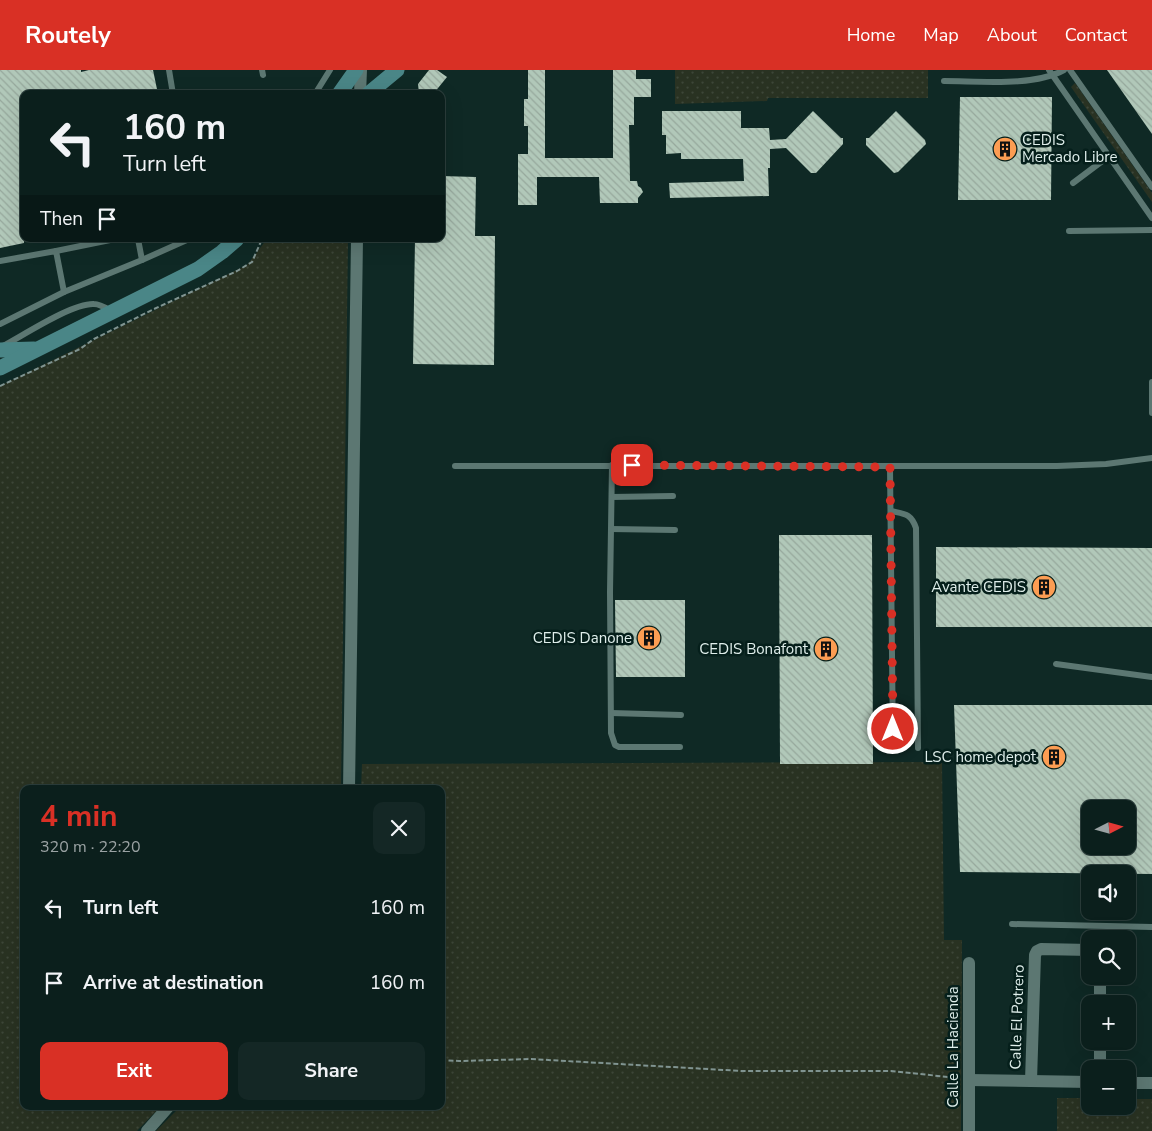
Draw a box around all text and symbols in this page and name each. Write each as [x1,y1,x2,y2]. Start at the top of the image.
text: Routely [25,19,111,51]
text: Home [847,23,895,47]
text: Map [923,23,959,47]
text: About [987,23,1037,47]
text: Contact [1065,23,1127,47]
text: 160 m [123,104,226,151]
icon: left [40,110,105,175]
place label: CEDIS Mercado Libre [1022,130,1117,167]
building icon: CEDIS Mercado Libre [992,136,1018,162]
text: Turn left [123,149,206,179]
icon: arrive [93,205,121,233]
text: Then [40,206,83,232]
pin [611,444,653,486]
icon: arrive [618,451,646,479]
building icon: Avante CEDIS [1031,574,1057,600]
place label: Avante CEDIS [931,577,1026,597]
building icon: CEDIS Danone [636,625,662,651]
place label: CEDIS Danone [533,628,632,648]
building icon: CEDIS Bonafont [813,636,839,662]
place label: CEDIS Bonafont [699,639,809,659]
position arrow [866,702,918,754]
building icon: LSC home depot [1041,744,1067,770]
place label: LSC home depot [924,747,1037,767]
text: 4 min [40,796,118,837]
north arrow [1081,800,1136,855]
map controls [1081,800,1136,1115]
button: close [373,802,425,854]
text: 320 m · 22:20 [40,836,141,858]
button: sound [1081,865,1136,920]
icon: left [40,894,68,922]
text: Turn left [83,895,158,921]
text: 160 m [370,895,425,921]
button: search [1081,930,1136,985]
street label: Calle El Potrero [1005,964,1029,1070]
icon: arrive [40,969,68,997]
text: Arrive at destination [83,970,264,996]
text: 160 m [370,970,425,996]
street label: Calle La Hacienda [943,986,963,1108]
button: + [1081,995,1136,1050]
button: Exit [40,1042,228,1100]
button: Share [238,1042,425,1100]
button: − [1081,1060,1136,1115]

